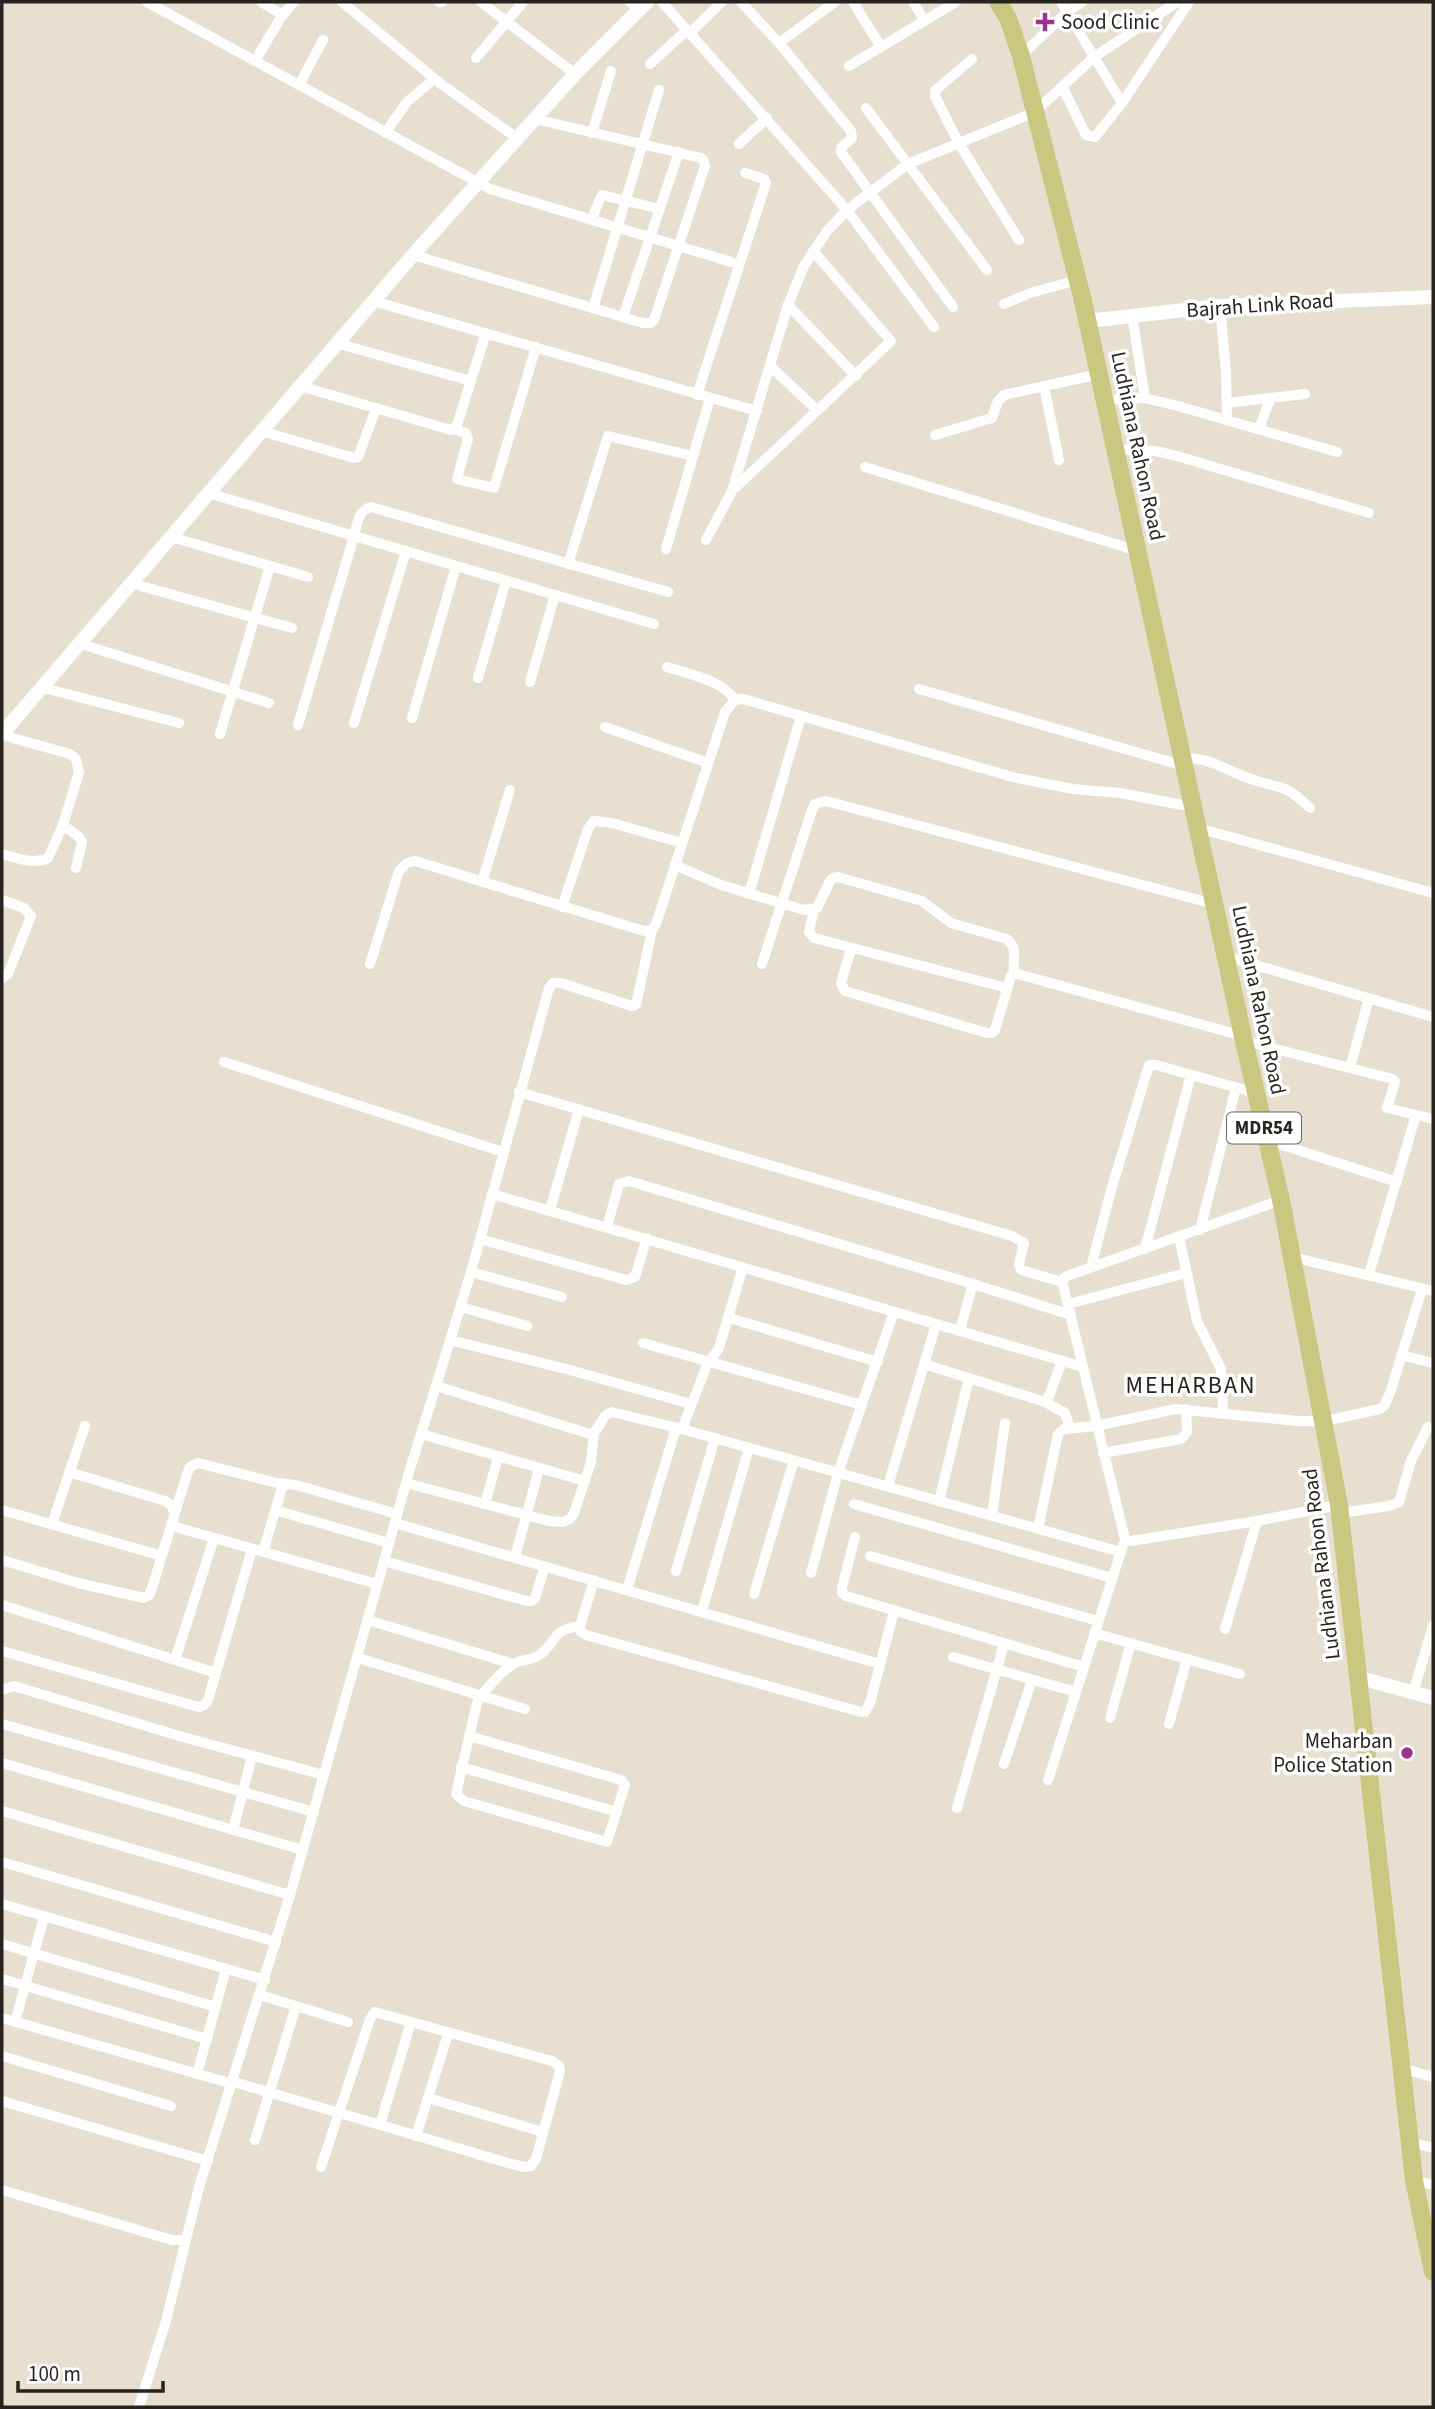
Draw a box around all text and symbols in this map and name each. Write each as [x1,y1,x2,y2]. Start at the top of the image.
place label: Sood Clinic [1061,7,1160,37]
marker: Sood Clinic [1035,12,1055,32]
street label: Bajrah Link Road [1185,285,1335,325]
street label: Ludhiana Rahon Road [1103,349,1173,543]
street label: Ludhiana Rahon Road [1224,903,1294,1097]
road number: MDR54 [1227,1112,1301,1144]
district label: MEHARBAN [1125,1368,1257,1403]
street label: Ludhiana Rahon Road [1294,1467,1348,1661]
place label: Meharban Police Station [1273,1726,1393,1780]
marker: Meharban Police Station [1399,1745,1415,1761]
scale bar [18,2350,163,2394]
text: 100 m [28,2359,81,2389]

